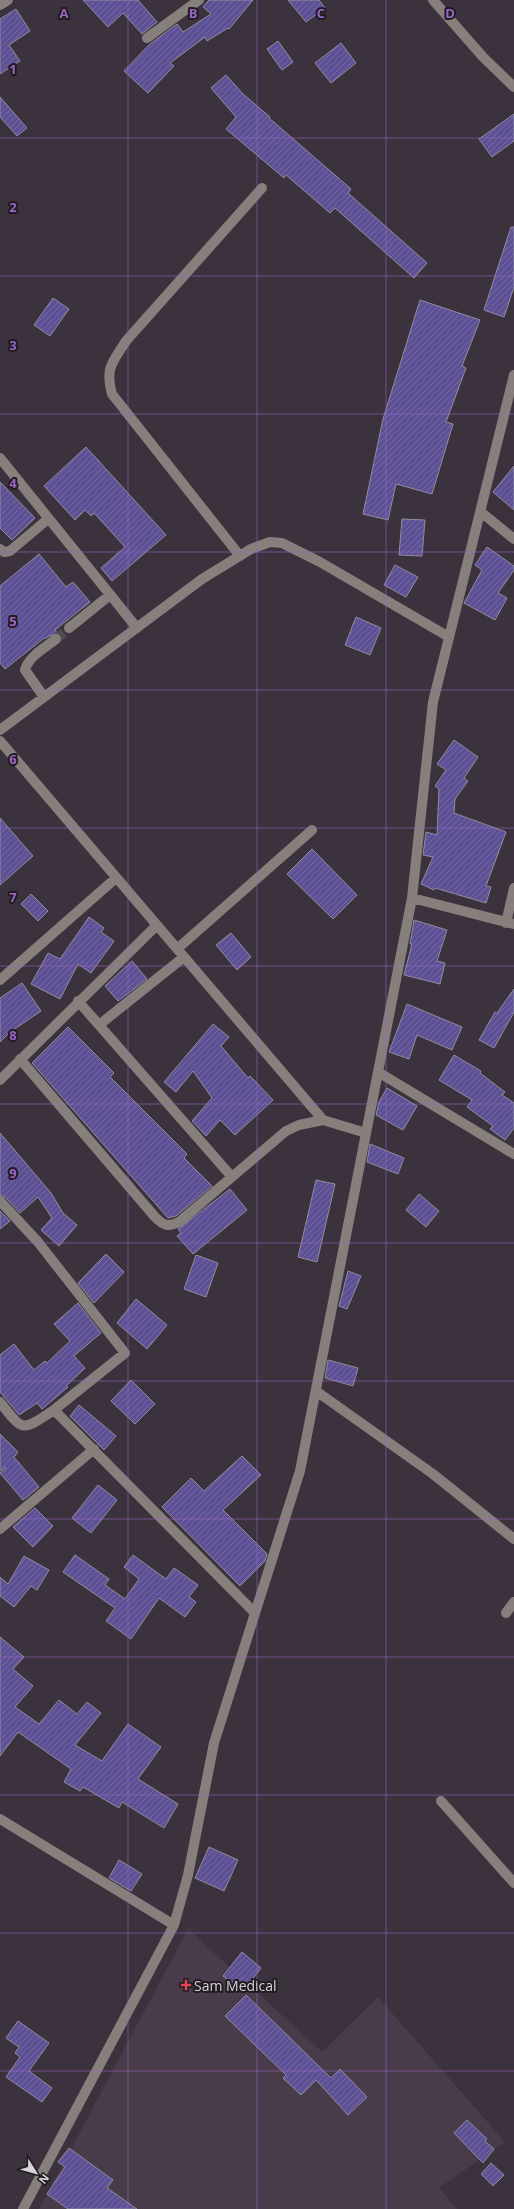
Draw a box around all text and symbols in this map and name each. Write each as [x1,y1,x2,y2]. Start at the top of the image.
text: A [60,4,69,22]
text: B [189,4,198,22]
text: C [317,4,325,22]
text: D [445,4,455,22]
text: 1 [9,60,17,78]
text: 2 [9,198,17,216]
text: 3 [9,336,17,354]
text: 4 [9,474,17,492]
text: 5 [9,612,17,630]
text: 6 [9,750,17,768]
text: 7 [9,888,17,906]
text: 8 [9,1026,17,1044]
text: 9 [9,1164,17,1182]
place label: Sam Medical [194,1976,277,1995]
marker: Sam Medical [181,1980,191,1990]
north arrow [16,2153,56,2193]
text: N [36,2171,53,2187]

